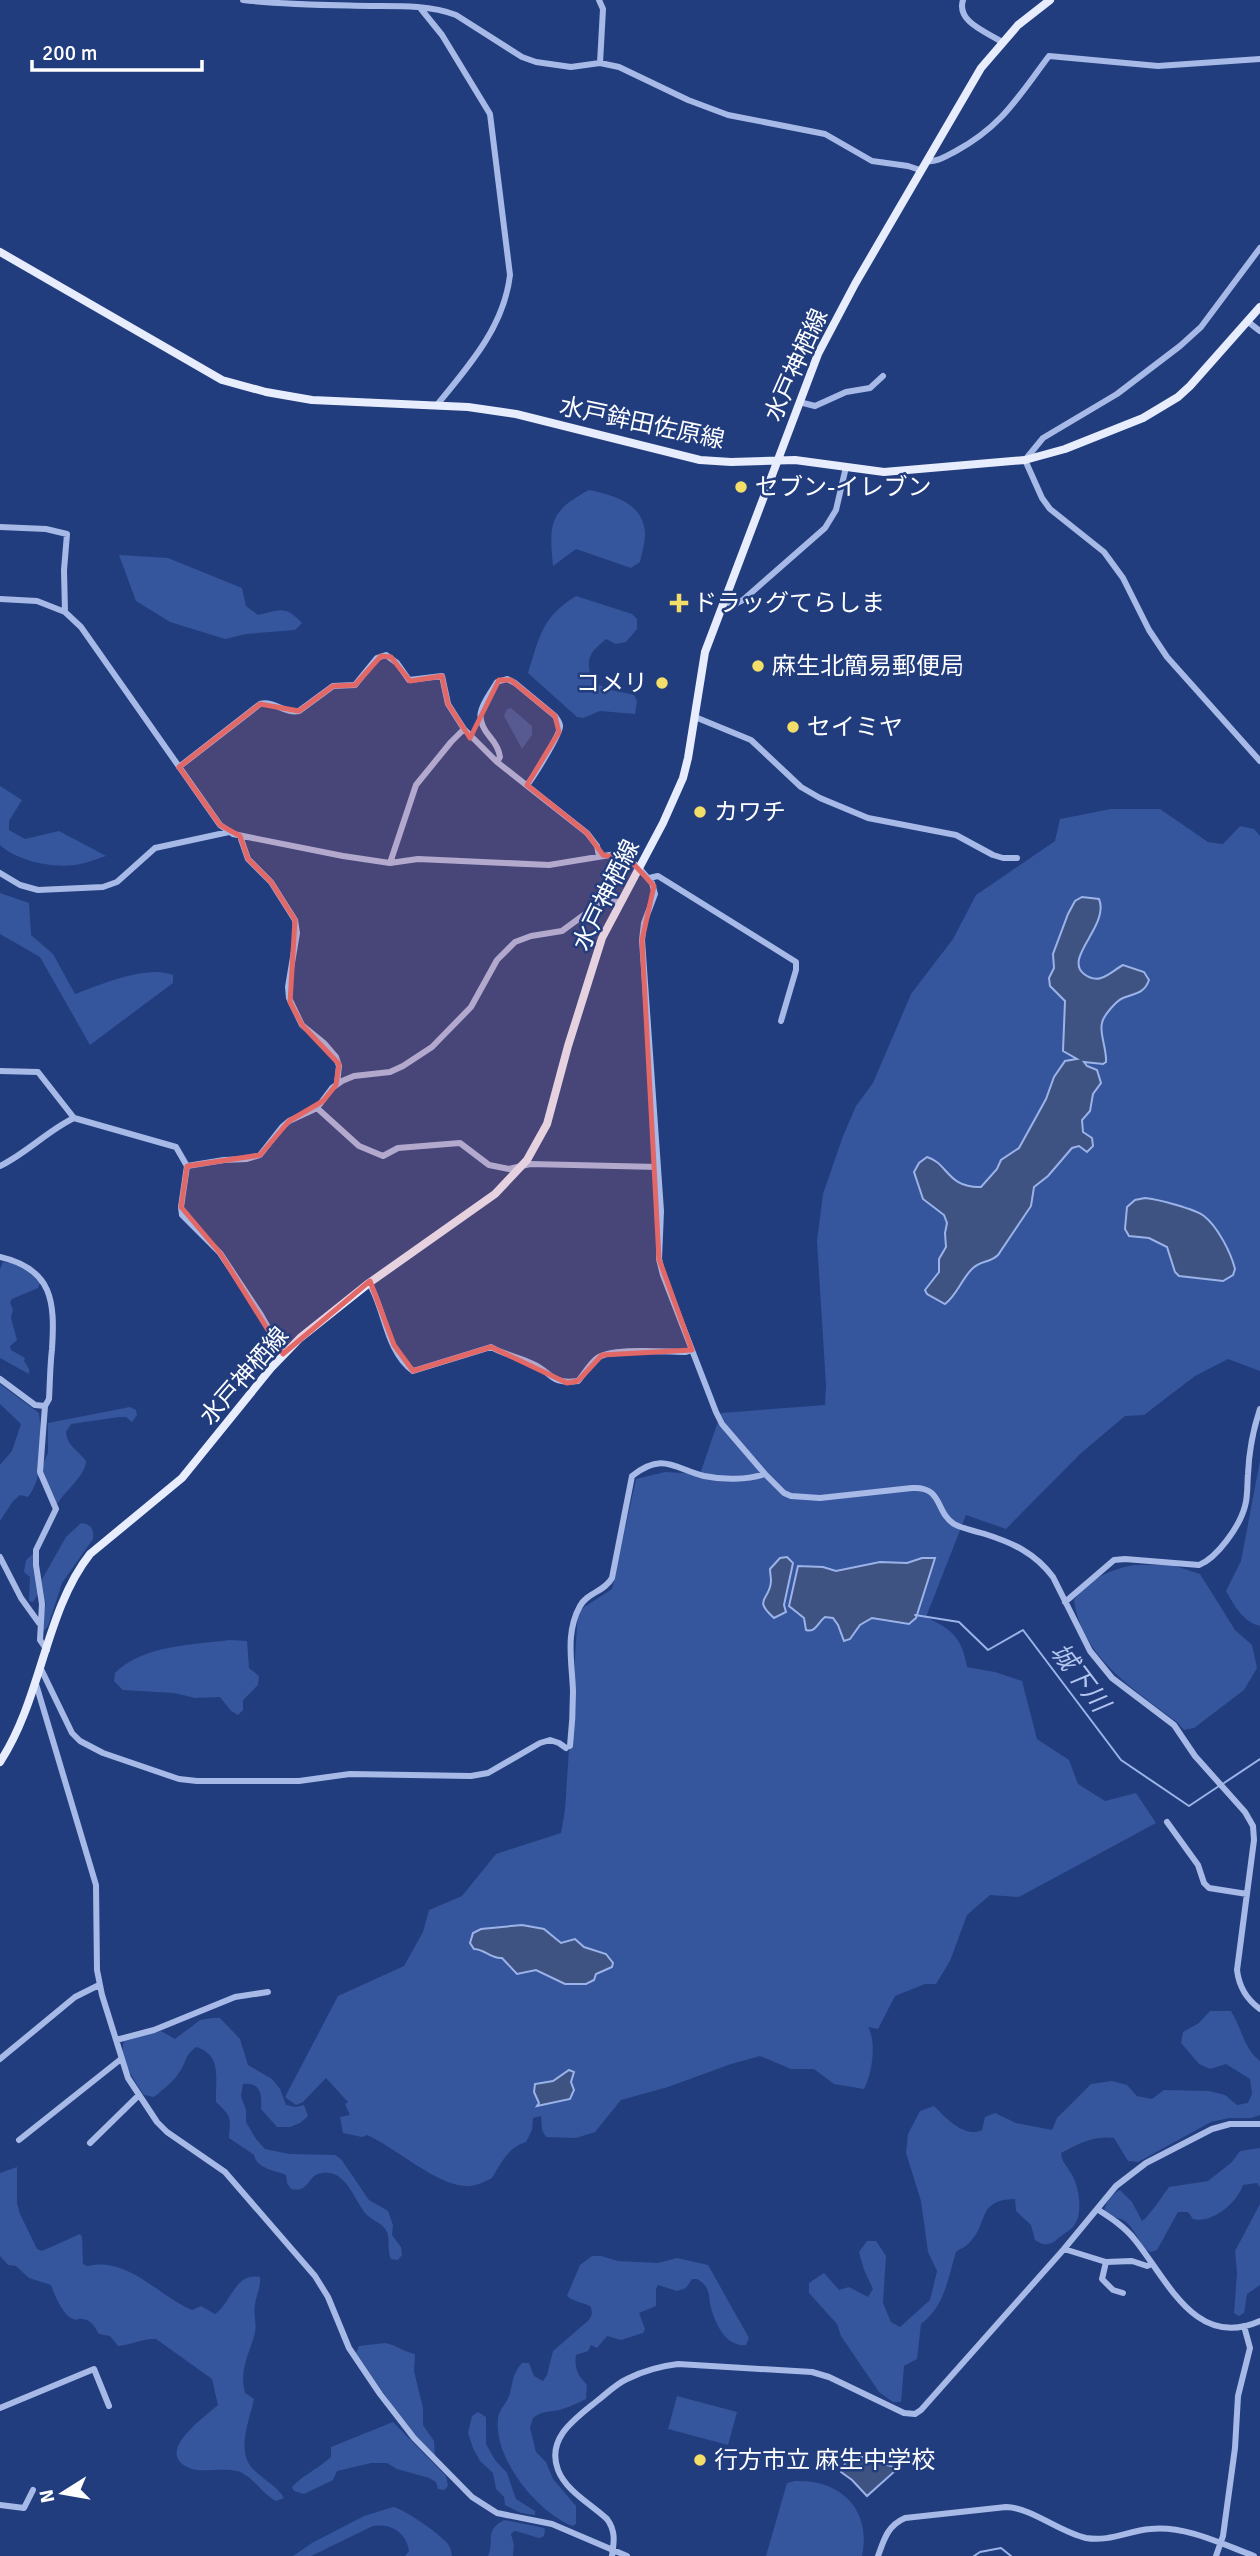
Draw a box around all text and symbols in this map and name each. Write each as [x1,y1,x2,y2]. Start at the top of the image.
scale bar [32,28,201,72]
text: 200 m [42,40,97,66]
street label: 水戸神栖線 [758,304,834,426]
street label: 水戸鉾田佐原線 [557,391,727,455]
place label: セブン-イレブン [755,472,931,502]
marker: セブン-イレブン [733,479,749,495]
place label: ドラッグてらしま [693,588,885,618]
marker: ドラッグてらしま [671,595,687,611]
place label: 麻生北簡易郵便局 [772,651,964,681]
marker: 麻生北簡易郵便局 [750,658,766,674]
place label: コメリ [576,668,648,698]
marker: コメリ [654,675,670,691]
place label: セイミヤ [807,712,903,742]
marker: セイミヤ [785,719,801,735]
place label: カワチ [714,797,786,827]
marker: カワチ [692,804,708,820]
street label: 水戸神栖線 [566,834,646,956]
street label: 水戸神栖線 [193,1321,295,1431]
water label: 城下川 [1043,1637,1117,1721]
place label: 行方市立 麻生中学校 [714,2445,935,2475]
marker: 行方市立 麻生中学校 [692,2452,708,2468]
north arrow [28,2458,98,2528]
text: N [34,2487,60,2505]

